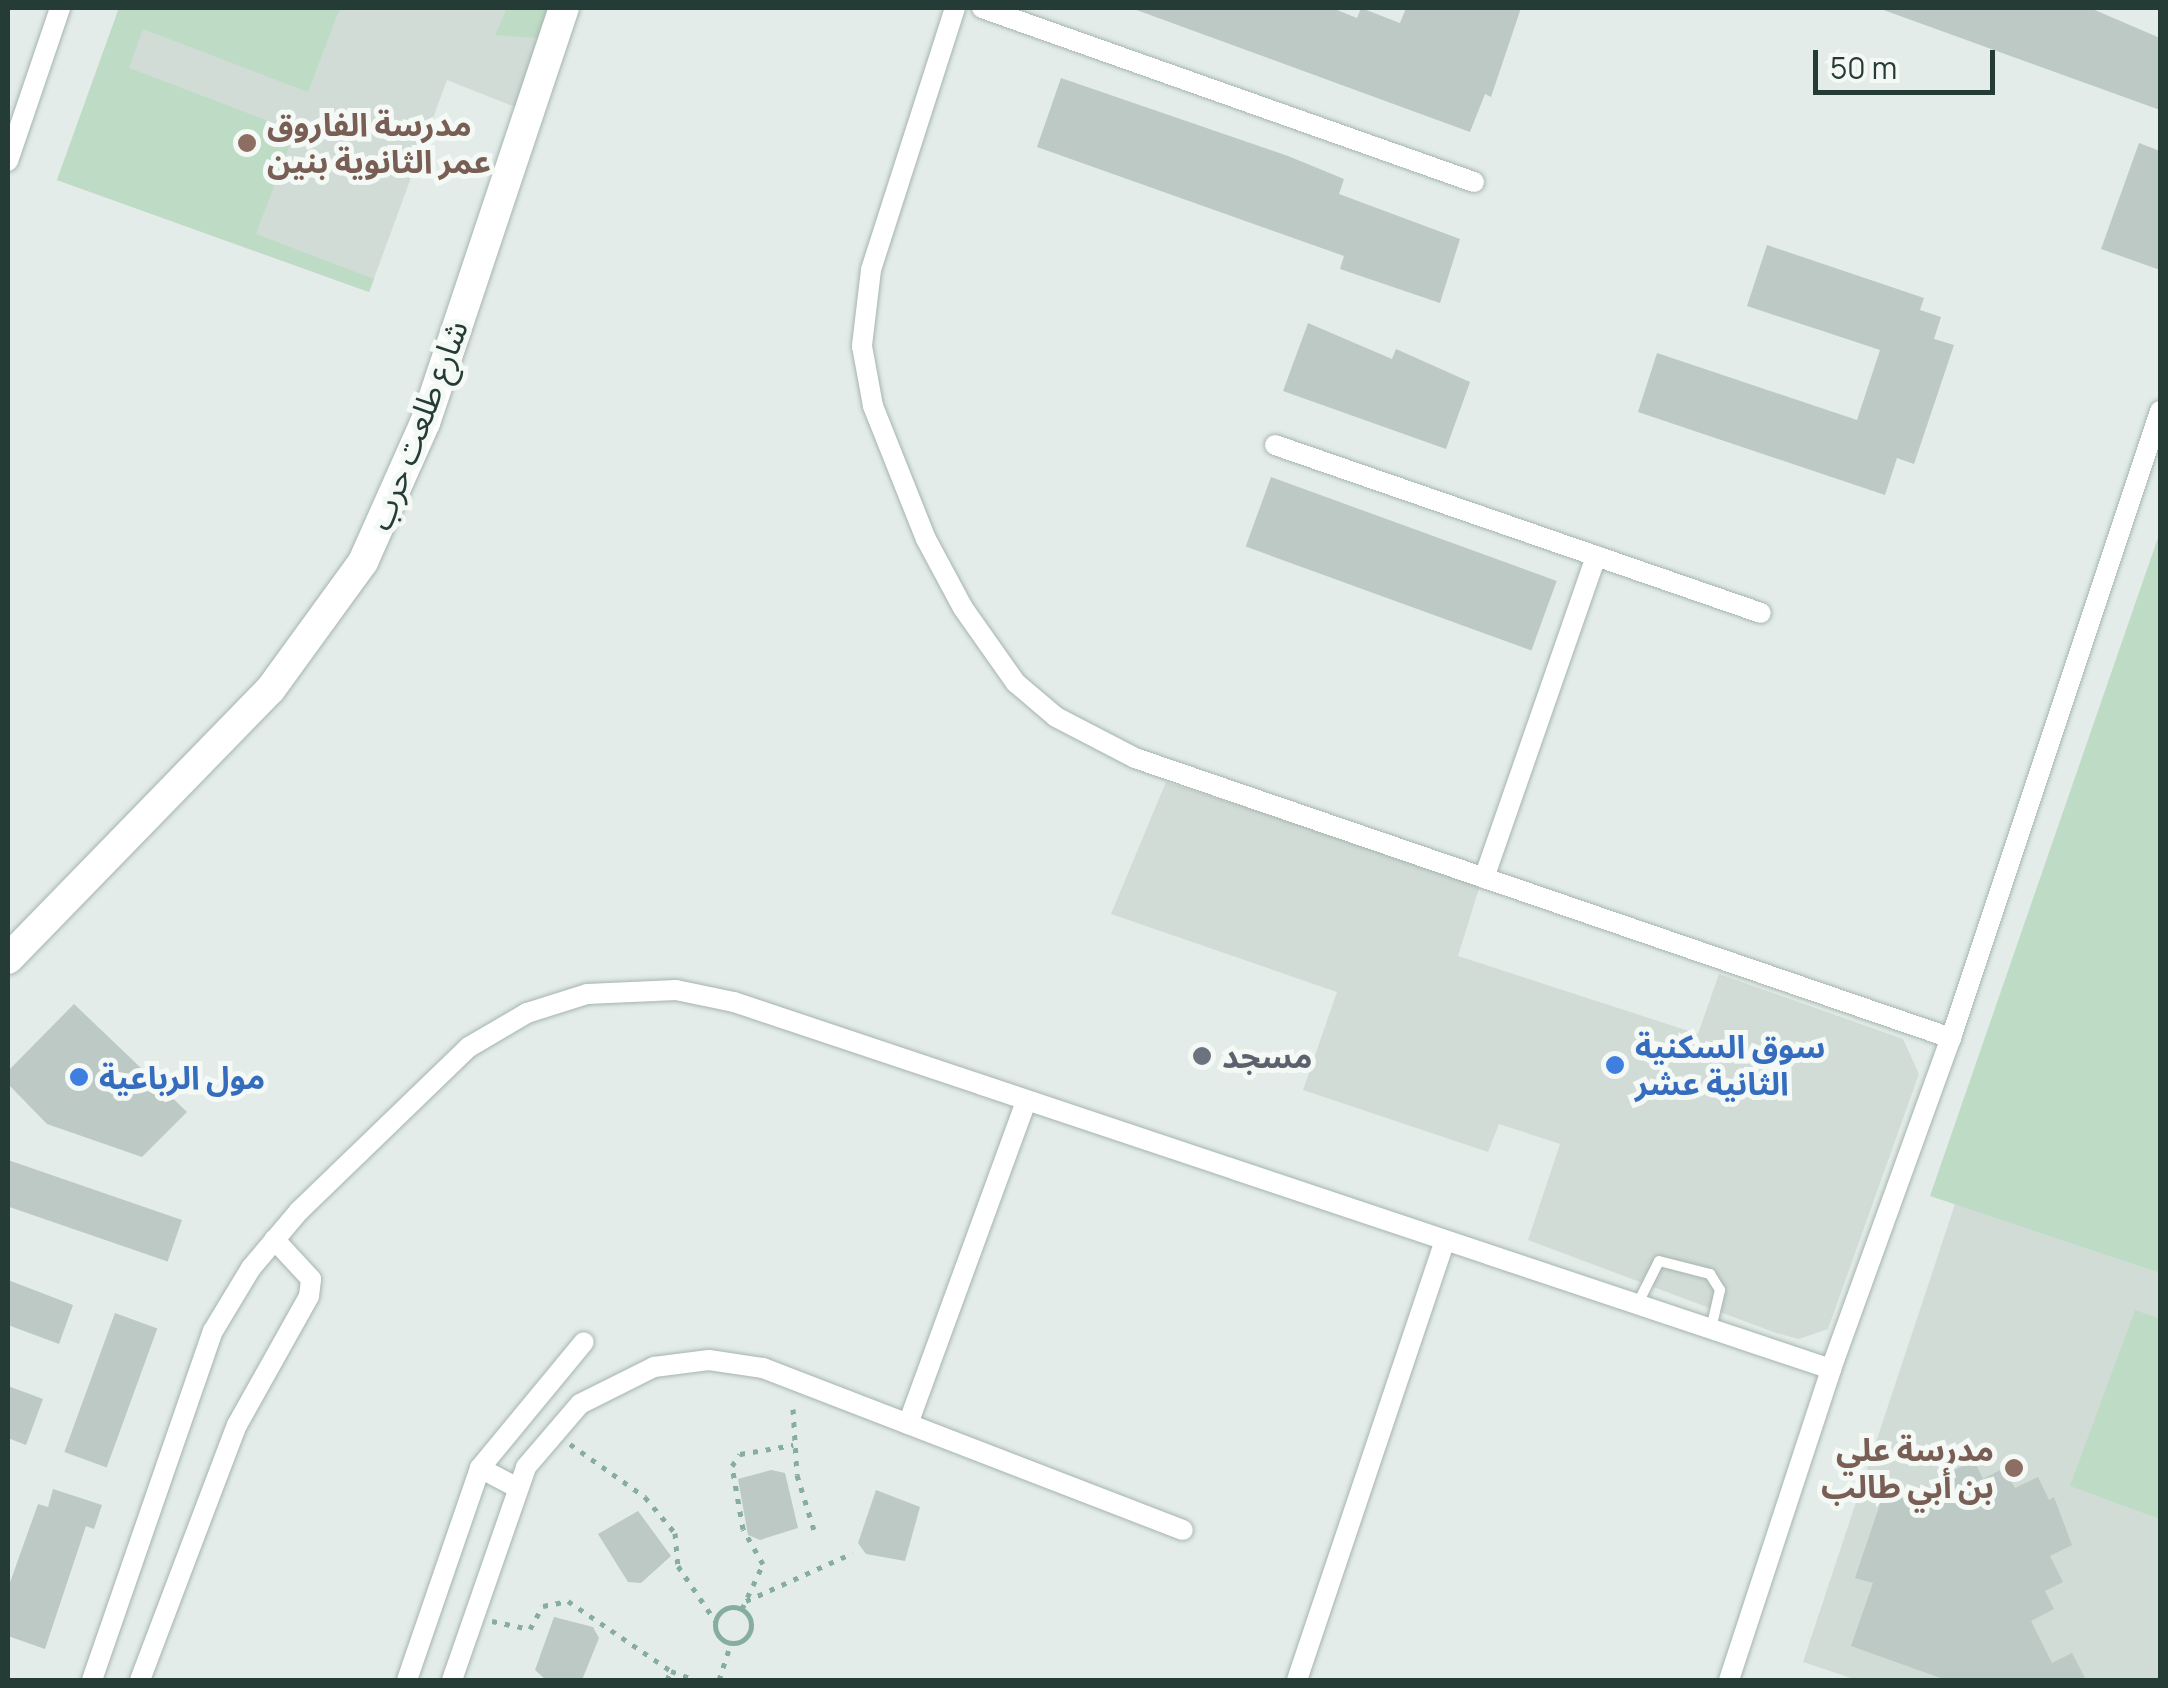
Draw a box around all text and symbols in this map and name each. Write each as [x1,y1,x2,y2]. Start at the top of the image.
scale bar [1818,30,2000,92]
text: 50 m [1830,47,1897,88]
place label: مدرسة الفاروق عمر الثانوية بنين [267,106,491,181]
marker: مدرسة الفاروق عمر الثانوية بنين [236,132,258,154]
street label: شارع طلعت حرب [360,315,476,535]
place label: سوق السكنية الثانية عشر [1635,1028,1825,1103]
place label: مسجد [1222,1037,1312,1075]
marker: مسجد [1191,1045,1213,1067]
marker: سوق السكنية الثانية عشر [1604,1054,1626,1076]
place label: مول الرباعية [99,1058,265,1096]
marker: مول الرباعية [68,1066,90,1088]
place label: مدرسة علي بن أبي طالب [1821,1431,1994,1506]
marker: مدرسة علي بن أبي طالب [2003,1457,2025,1479]

